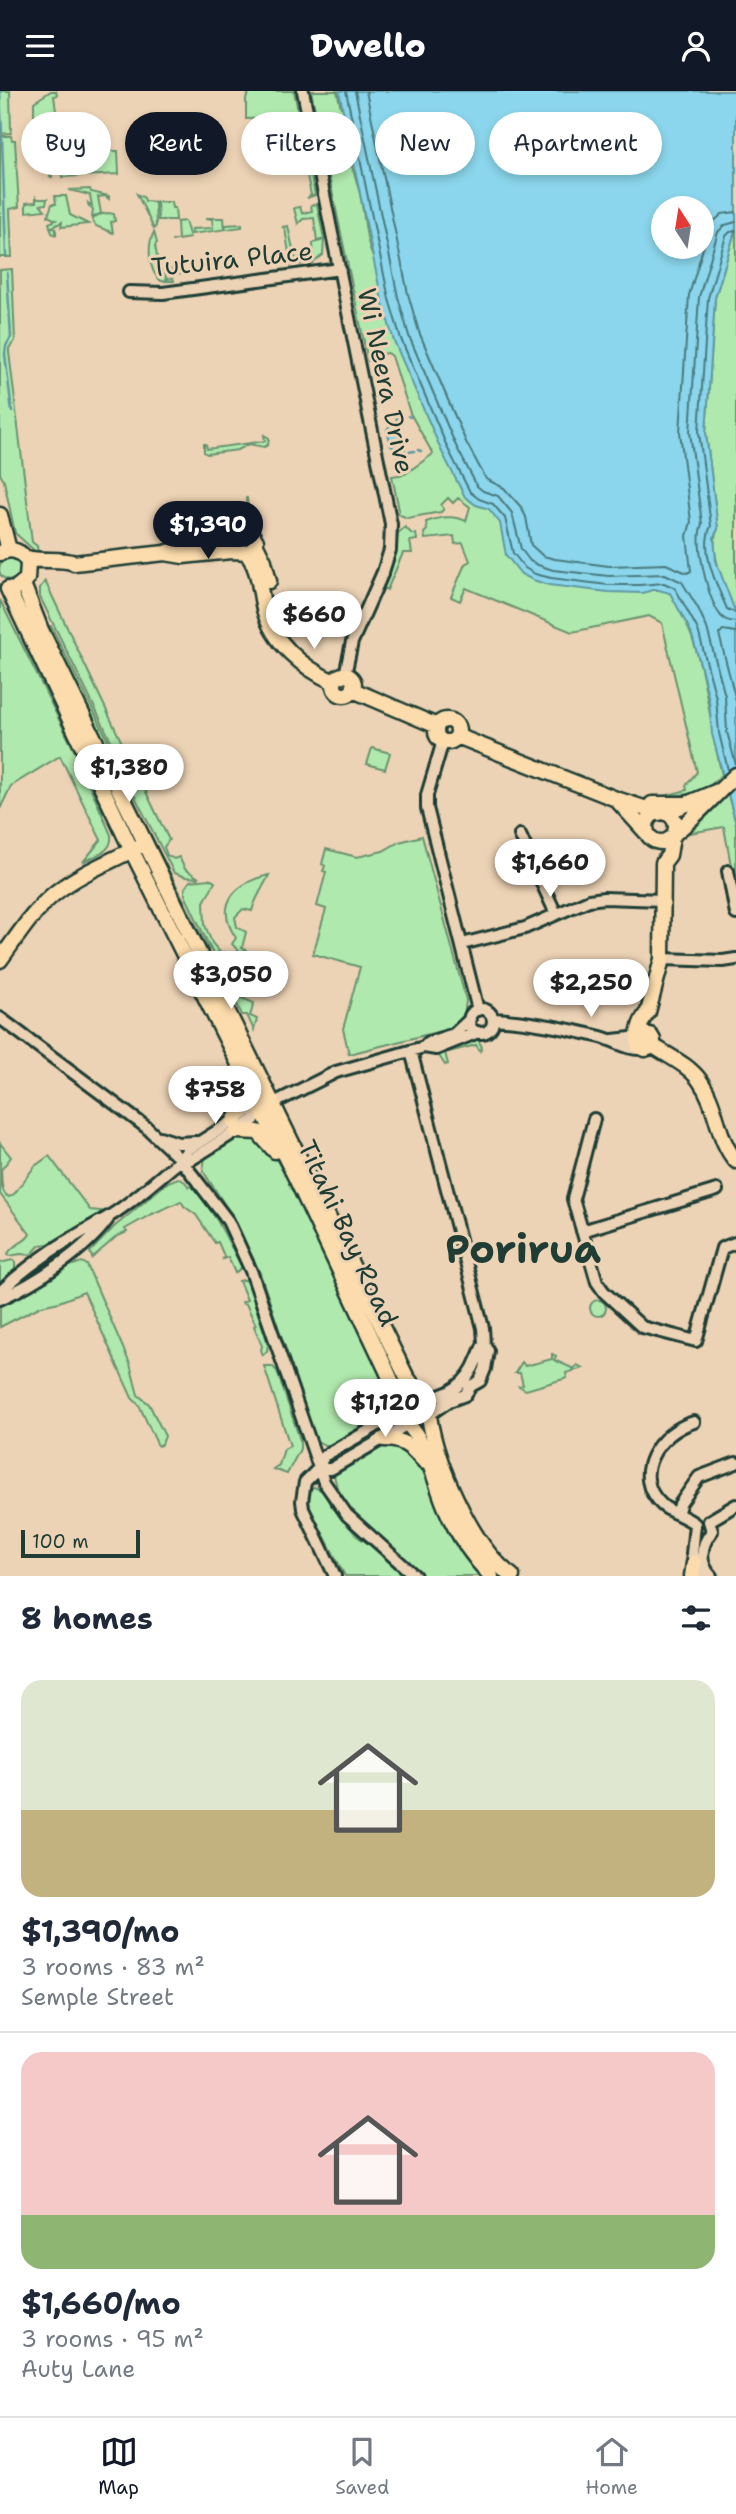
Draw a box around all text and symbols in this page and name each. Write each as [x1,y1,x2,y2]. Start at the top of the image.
text: Dwello [310,24,426,67]
icon: menu [21,27,59,65]
icon: person [677,27,715,65]
chip: Buy [21,112,111,175]
chip: Rent [125,112,227,175]
chip: Filters [241,112,361,175]
chip: New [375,112,475,175]
chip: Apartment [489,112,662,175]
north arrow [651,196,714,259]
map controls [651,196,714,259]
street label: Tutuira Place [149,233,315,284]
street label: Wi Neera Drive [350,285,423,477]
pin: $1,390 [151,501,265,561]
text: $1,390 [169,509,247,539]
pin: $660 [273,591,355,651]
text: $660 [282,599,346,629]
pin: $1,380 [72,745,186,804]
text: $1,380 [90,752,168,782]
pin: $1,660 [493,839,607,899]
text: $1,660 [511,847,589,877]
pin: $3,050 [174,951,288,1011]
text: $3,050 [189,959,273,989]
pin: $2,250 [534,960,648,1019]
text: $2,250 [549,967,633,997]
pin: $758 [174,1067,256,1126]
text: $758 [184,1074,246,1104]
street label: Titahi Bay Road [290,1134,407,1332]
district label: Porirua [445,1222,601,1276]
pin: $1,120 [328,1379,442,1439]
text: $1,120 [350,1387,420,1417]
scale bar [21,1527,140,1559]
text: 100 m [32,1529,89,1554]
text: 8 homes [21,1598,153,1639]
icon: filters [677,1599,715,1637]
icon: home [305,1725,431,1851]
text: $1,390/mo [21,1911,180,1952]
text: 3 rooms · 83 m² [21,1952,205,1982]
text: Semple Street [21,1982,174,2012]
icon: home [305,2097,431,2223]
text: $1,660/mo [21,2283,181,2324]
text: 3 rooms · 95 m² [21,2324,204,2354]
text: Auty Lane [21,2354,135,2384]
tab: Map [98,2433,139,2500]
tab: Saved [335,2433,389,2500]
tab: Home [586,2433,638,2500]

